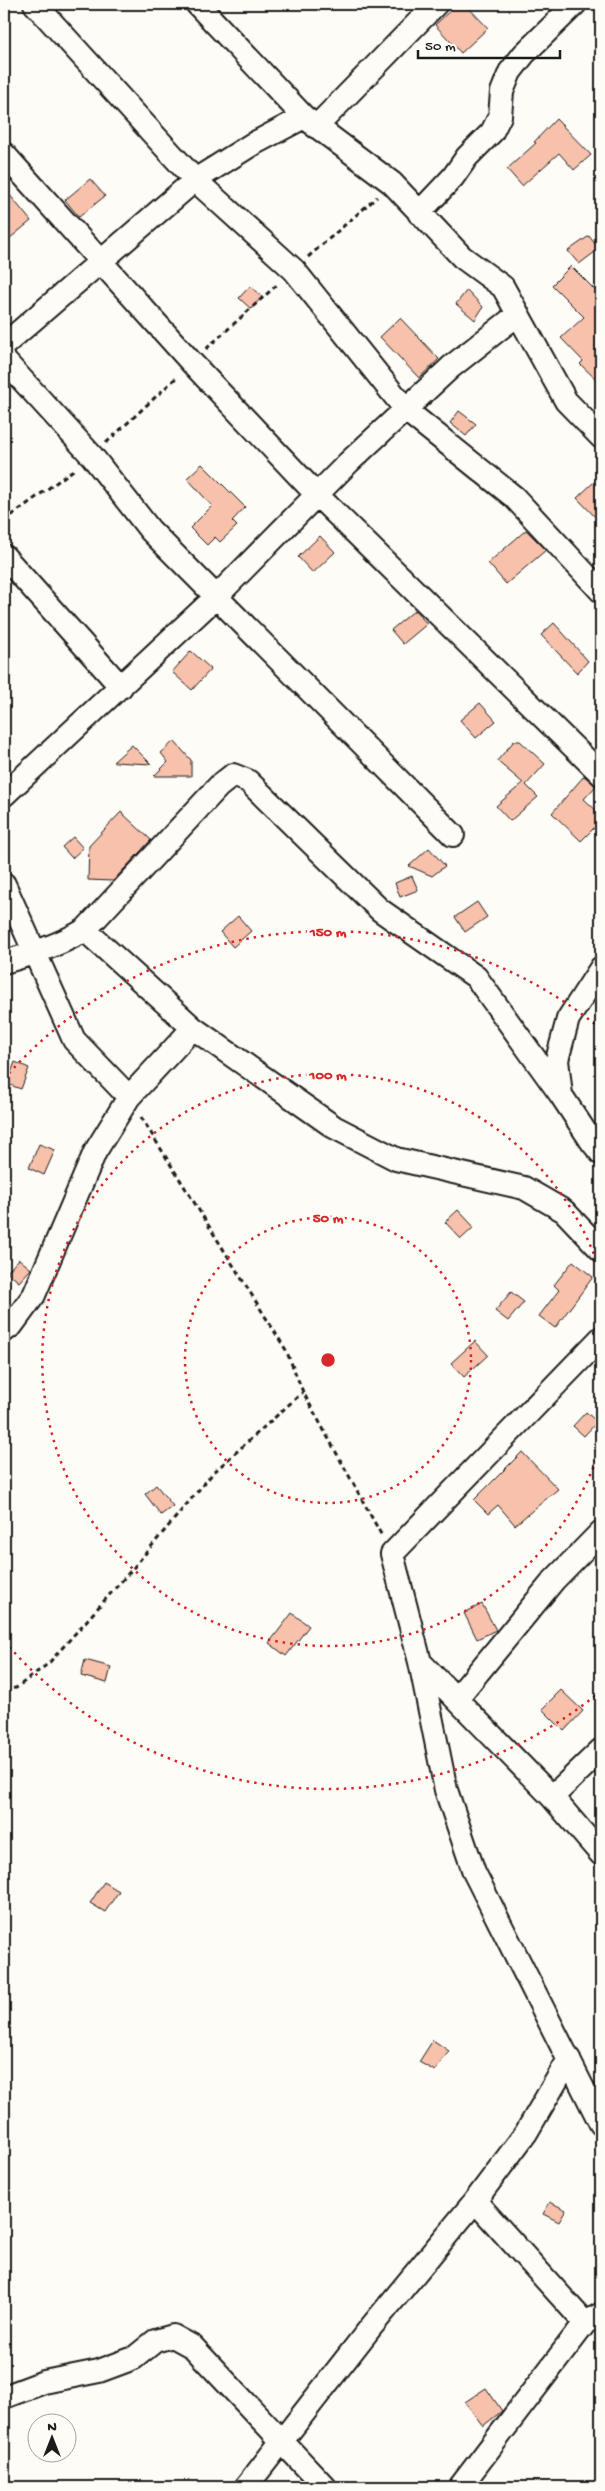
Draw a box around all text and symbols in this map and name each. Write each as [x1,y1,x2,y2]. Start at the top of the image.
scale bar [418,28,560,60]
text: 50 m [425,38,456,56]
text: 150 m [309,924,347,942]
text: 100 m [308,1067,347,1085]
text: 50 m [313,1210,344,1228]
centre of rings [319,1351,337,1369]
north arrow [28,2414,78,2464]
text: N [47,2419,57,2436]

